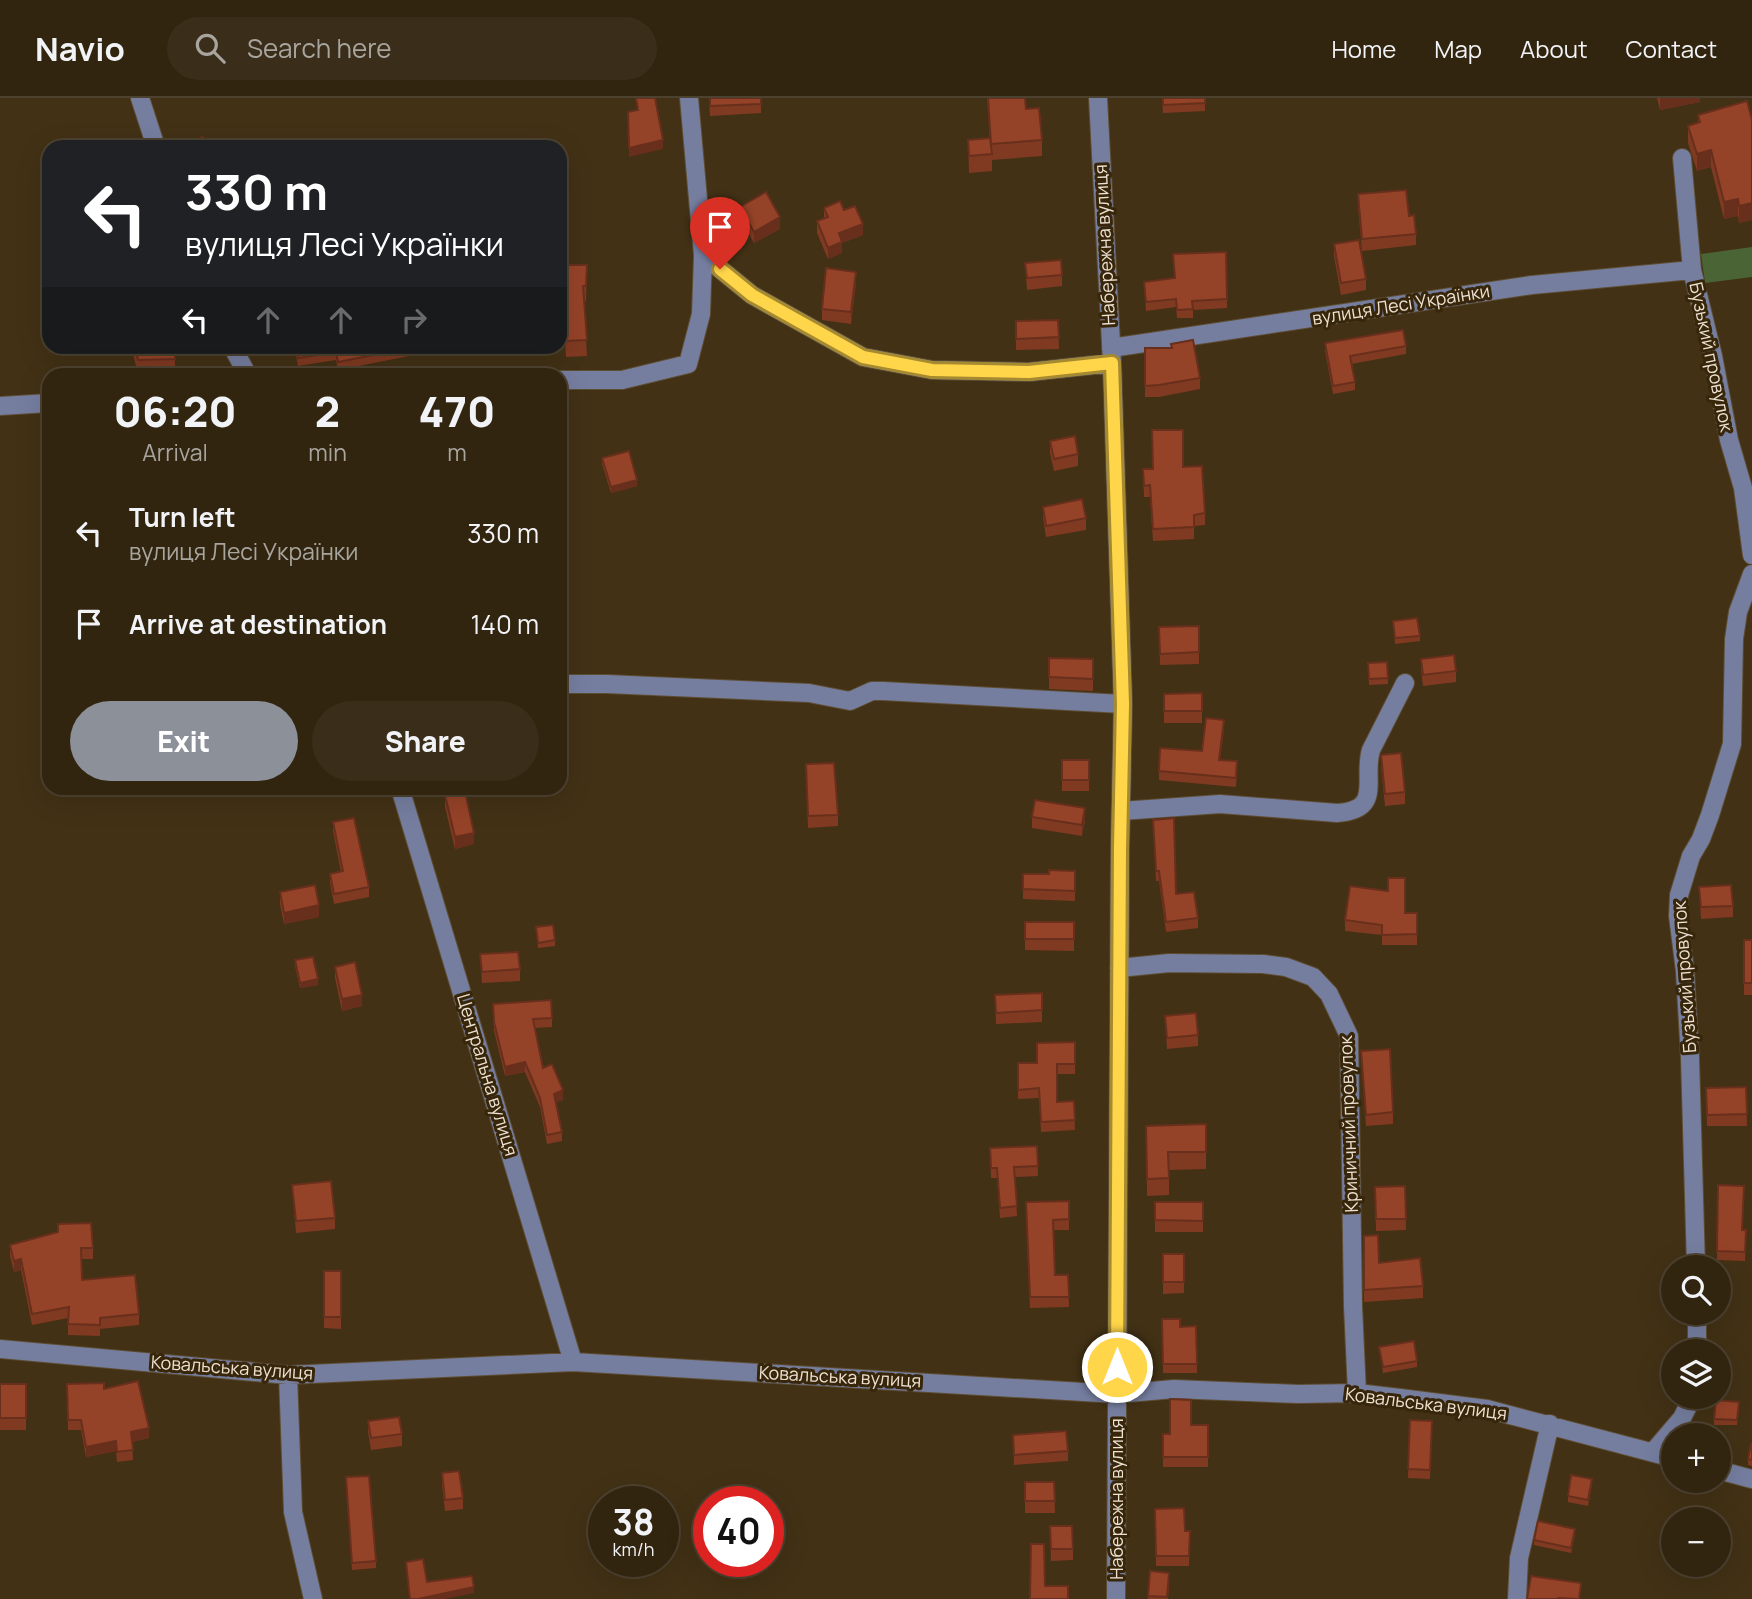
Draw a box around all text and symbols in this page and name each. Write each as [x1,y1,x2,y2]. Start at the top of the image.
search box [167,17,657,80]
text: Navio [35,26,125,71]
icon: search [191,29,229,67]
text: Search here [247,30,391,66]
text: Home [1331,32,1396,65]
text: Map [1434,32,1482,65]
text: About [1520,32,1588,65]
text: Contact [1626,32,1717,65]
text: 330 m [185,158,328,225]
street label: Набережна вулиця [1088,164,1120,326]
icon: left [70,168,161,259]
pin [690,197,750,269]
icon: arrive [701,208,739,246]
text: вулиця Лесі Українки [185,222,504,266]
street label: вулиця Лесі Українки [1310,278,1491,330]
street label: Бузький провулок [1684,280,1740,435]
icon: left [176,301,214,339]
icon: ahead [249,301,287,339]
icon: ahead [322,301,360,339]
icon: right [395,301,433,339]
text: 06:20 [114,382,237,440]
text: 2 [315,382,340,440]
text: 470 [418,382,495,440]
text: Arrival [142,436,208,468]
text: min [308,436,347,468]
text: m [447,436,467,468]
text: Turn left [129,499,236,535]
icon: left [70,514,108,552]
text: 330 m [467,515,539,551]
text: вулиця Лесі Українки [129,535,358,567]
icon: arrive [70,605,108,643]
text: Arrive at destination [129,606,387,642]
text: 140 m [470,606,539,642]
button: Exit [70,701,298,781]
button: Share [312,701,539,781]
street label: Бузький провулок [1667,899,1701,1054]
street label: Центральна вулиця [452,991,524,1159]
street label: Криничний провулок [1333,1034,1363,1213]
map controls [1661,1255,1731,1577]
button: search [1661,1255,1731,1325]
position arrow [1080,1330,1154,1404]
button: layers [1661,1339,1731,1409]
street label: Ковальська вулиця [150,1349,314,1385]
street label: Ковальська вулиця [758,1360,922,1392]
street label: Ковальська вулиця [1344,1381,1508,1425]
street label: Набережна вулиця [1104,1418,1128,1580]
button: + [1661,1423,1731,1493]
speed limit sign: 40 [693,1486,784,1577]
text: 38 [613,1498,654,1546]
button: − [1661,1507,1731,1577]
text: km/h [613,1537,654,1561]

